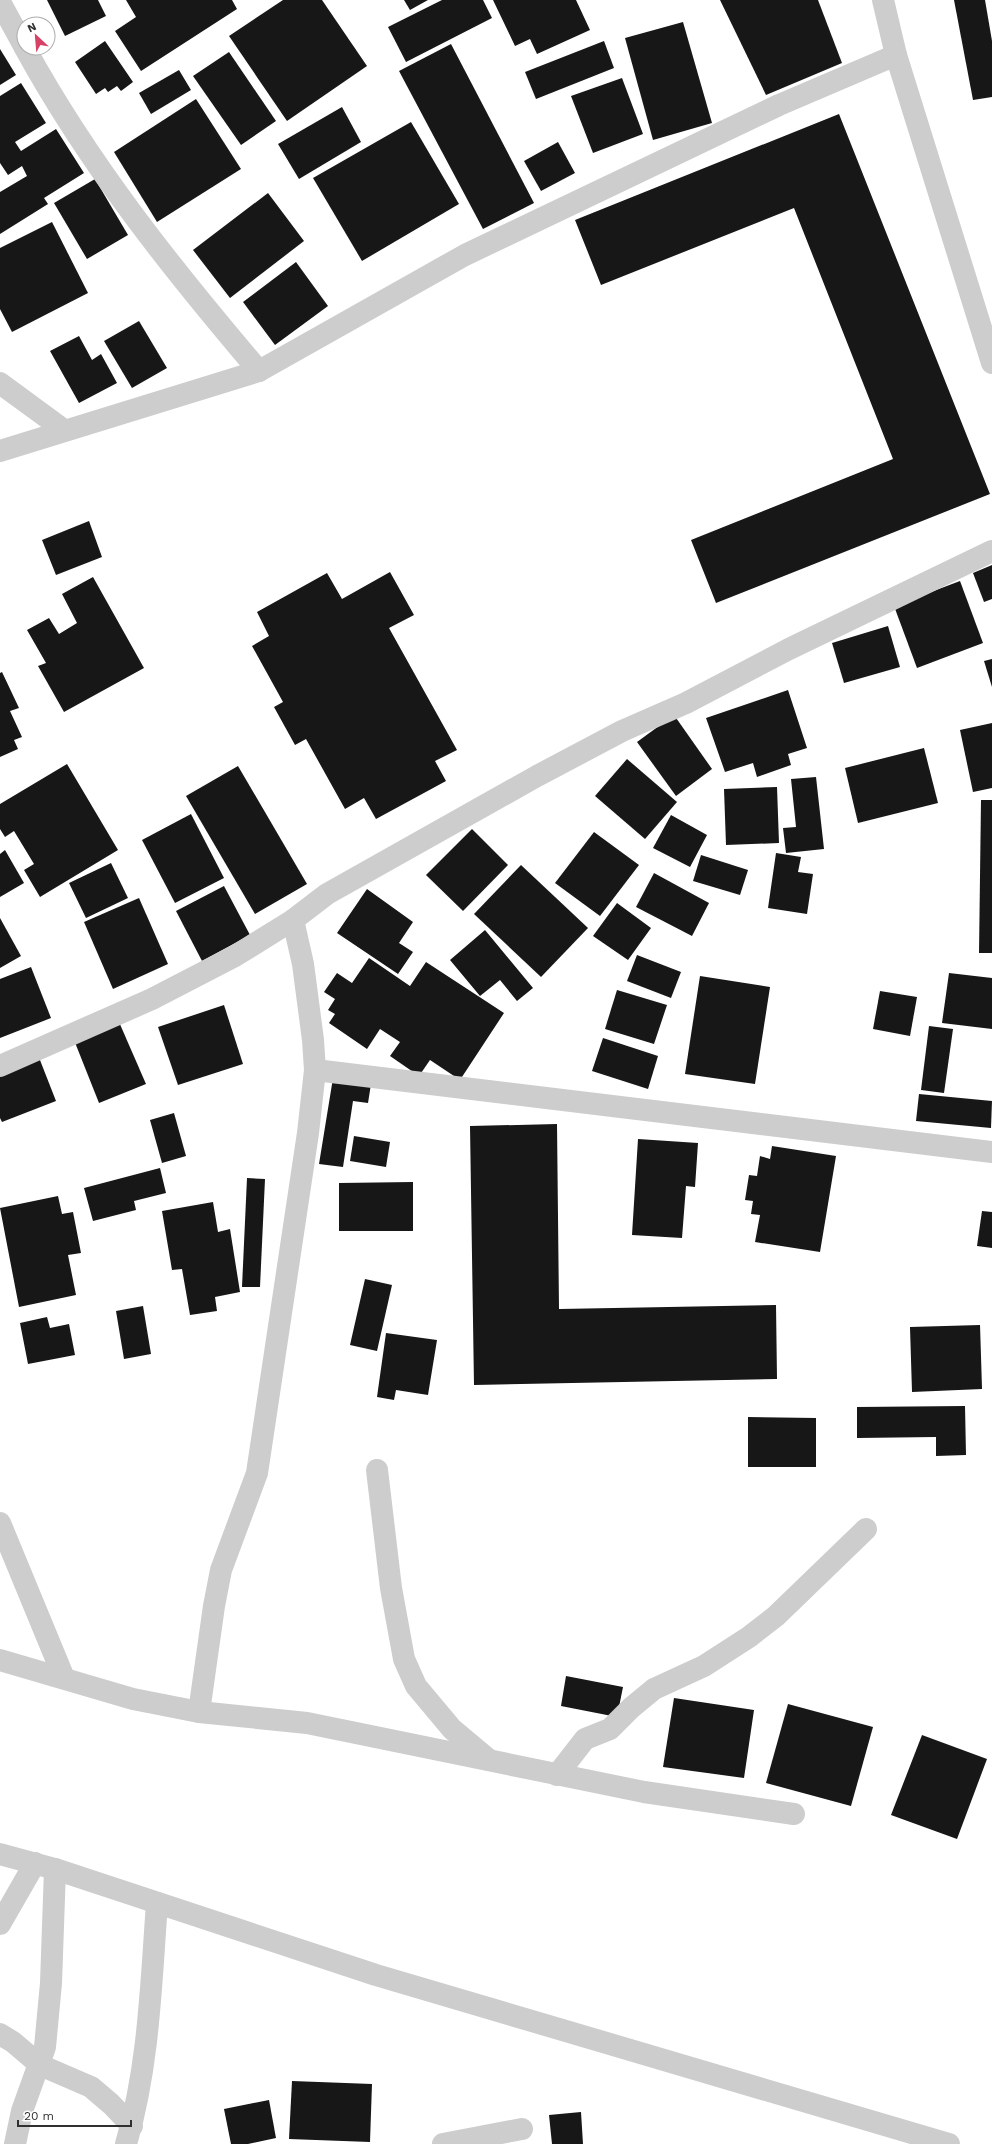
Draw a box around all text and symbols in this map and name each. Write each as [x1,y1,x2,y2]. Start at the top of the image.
north arrow [16,16,56,56]
text: N [25,20,38,35]
scale bar [18,2102,131,2128]
text: 20 m [24,2109,54,2123]

